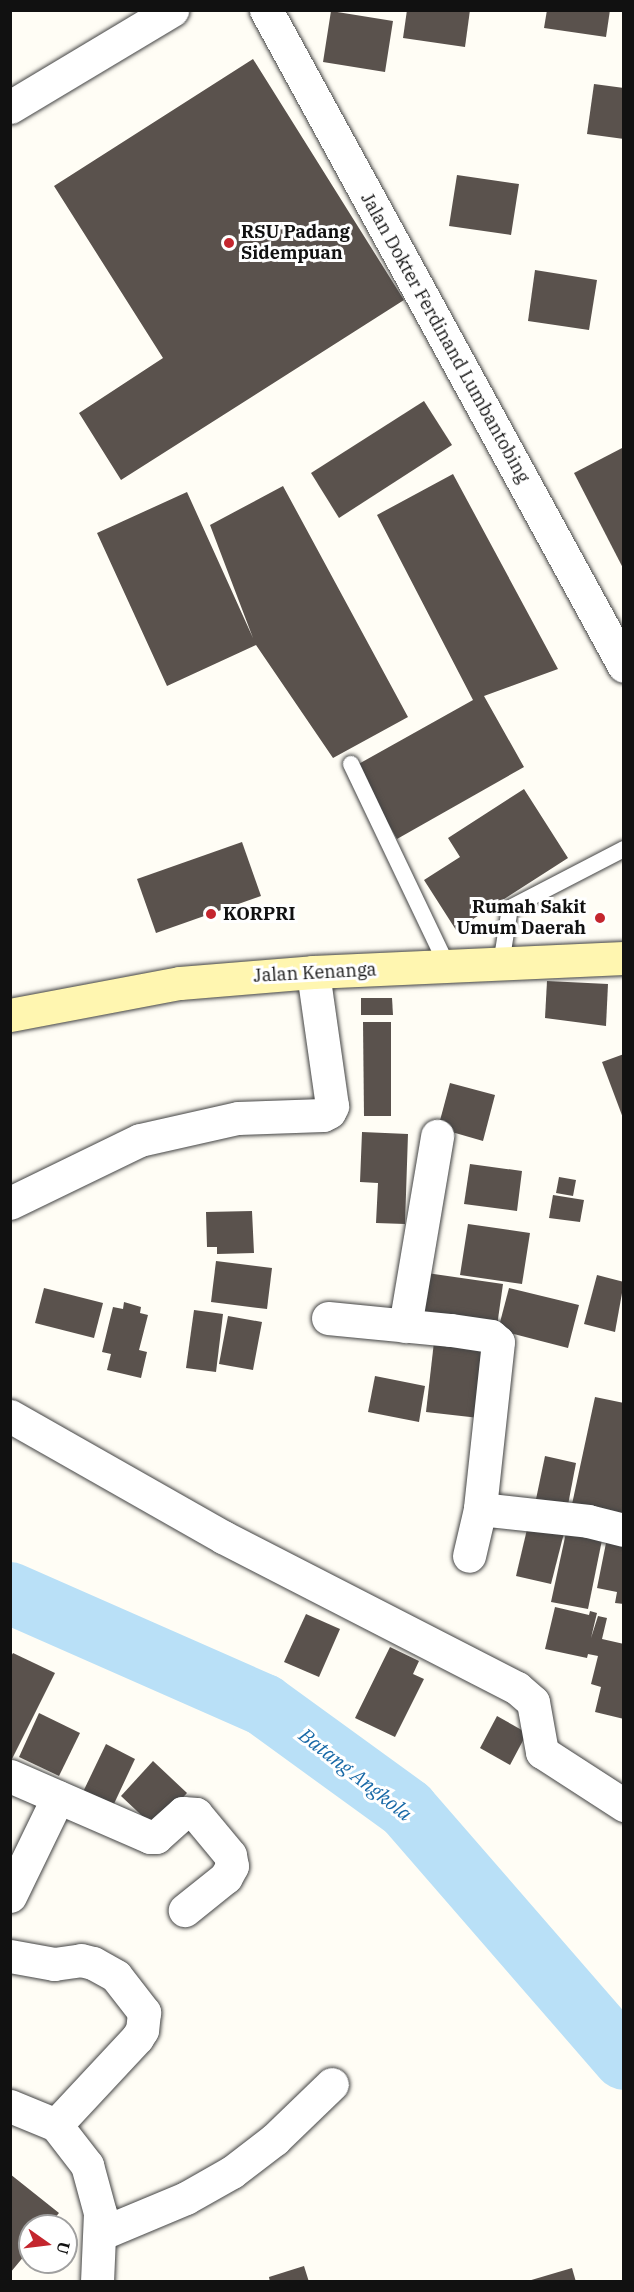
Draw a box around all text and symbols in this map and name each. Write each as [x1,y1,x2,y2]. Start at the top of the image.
street label: Jalan Dokter Ferdinand Lumbantobing [356,189,534,487]
place label: RSU Padang Sidempuan [241,222,350,264]
marker: RSU Padang Sidempuan [222,236,236,250]
place label: Rumah Sakit Umum Daerah [456,897,586,940]
place label: KORPRI [223,903,295,925]
marker: KORPRI [204,907,218,921]
marker: Rumah Sakit Umum Daerah [591,909,609,927]
street label: Jalan Kenanga [253,959,377,987]
water label: Batang Angkola [295,1723,417,1825]
north arrow [18,2214,78,2274]
text: U [52,2239,75,2256]

